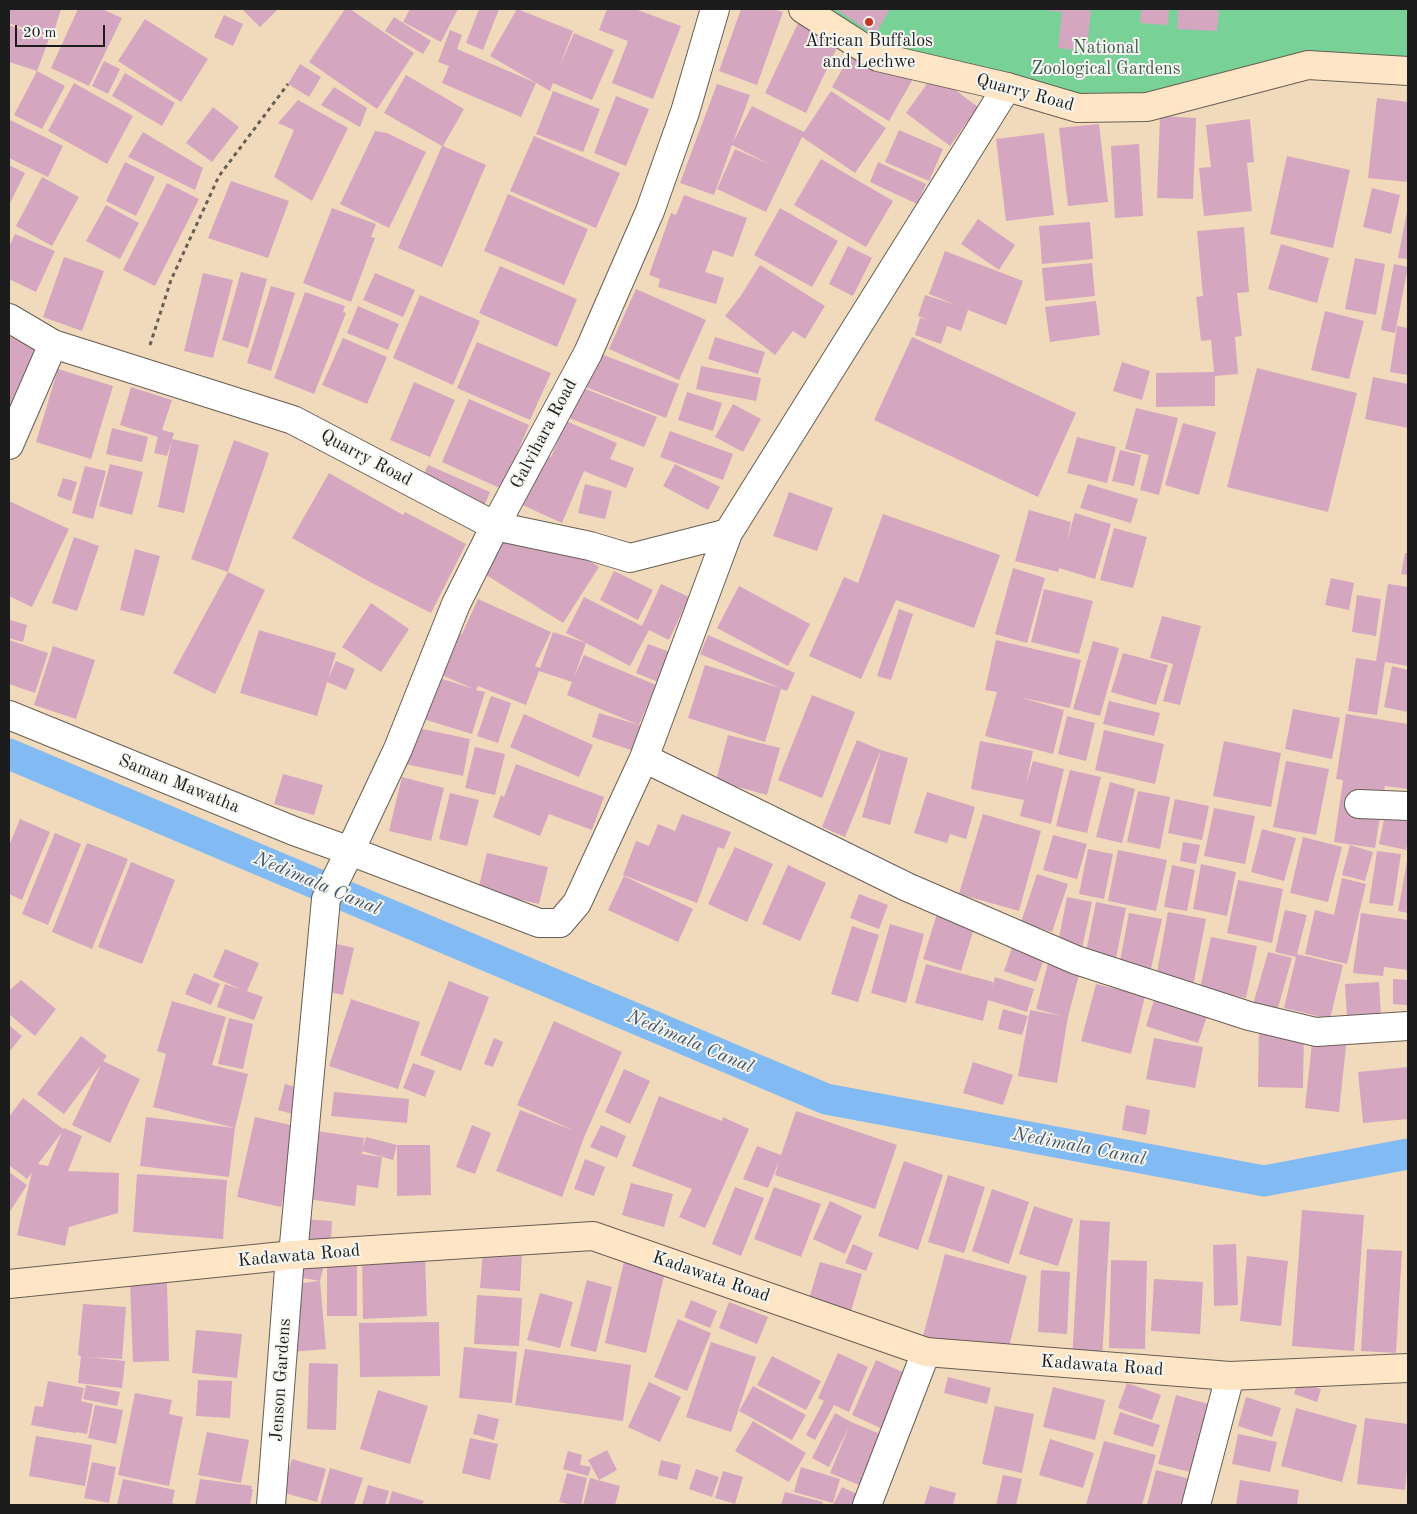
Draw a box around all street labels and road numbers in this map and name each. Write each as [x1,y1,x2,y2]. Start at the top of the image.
street label: Quarry Road [974,70,1076,116]
street label: Galvihara Road [506,375,582,493]
street label: Quarry Road [317,425,415,491]
street label: Saman Mawatha [115,750,243,818]
street label: Kadawata Road [237,1240,361,1272]
street label: Kadawata Road [649,1247,773,1307]
street label: Jenson Gardens [266,1318,296,1442]
street label: Kadawata Road [1040,1351,1164,1381]

